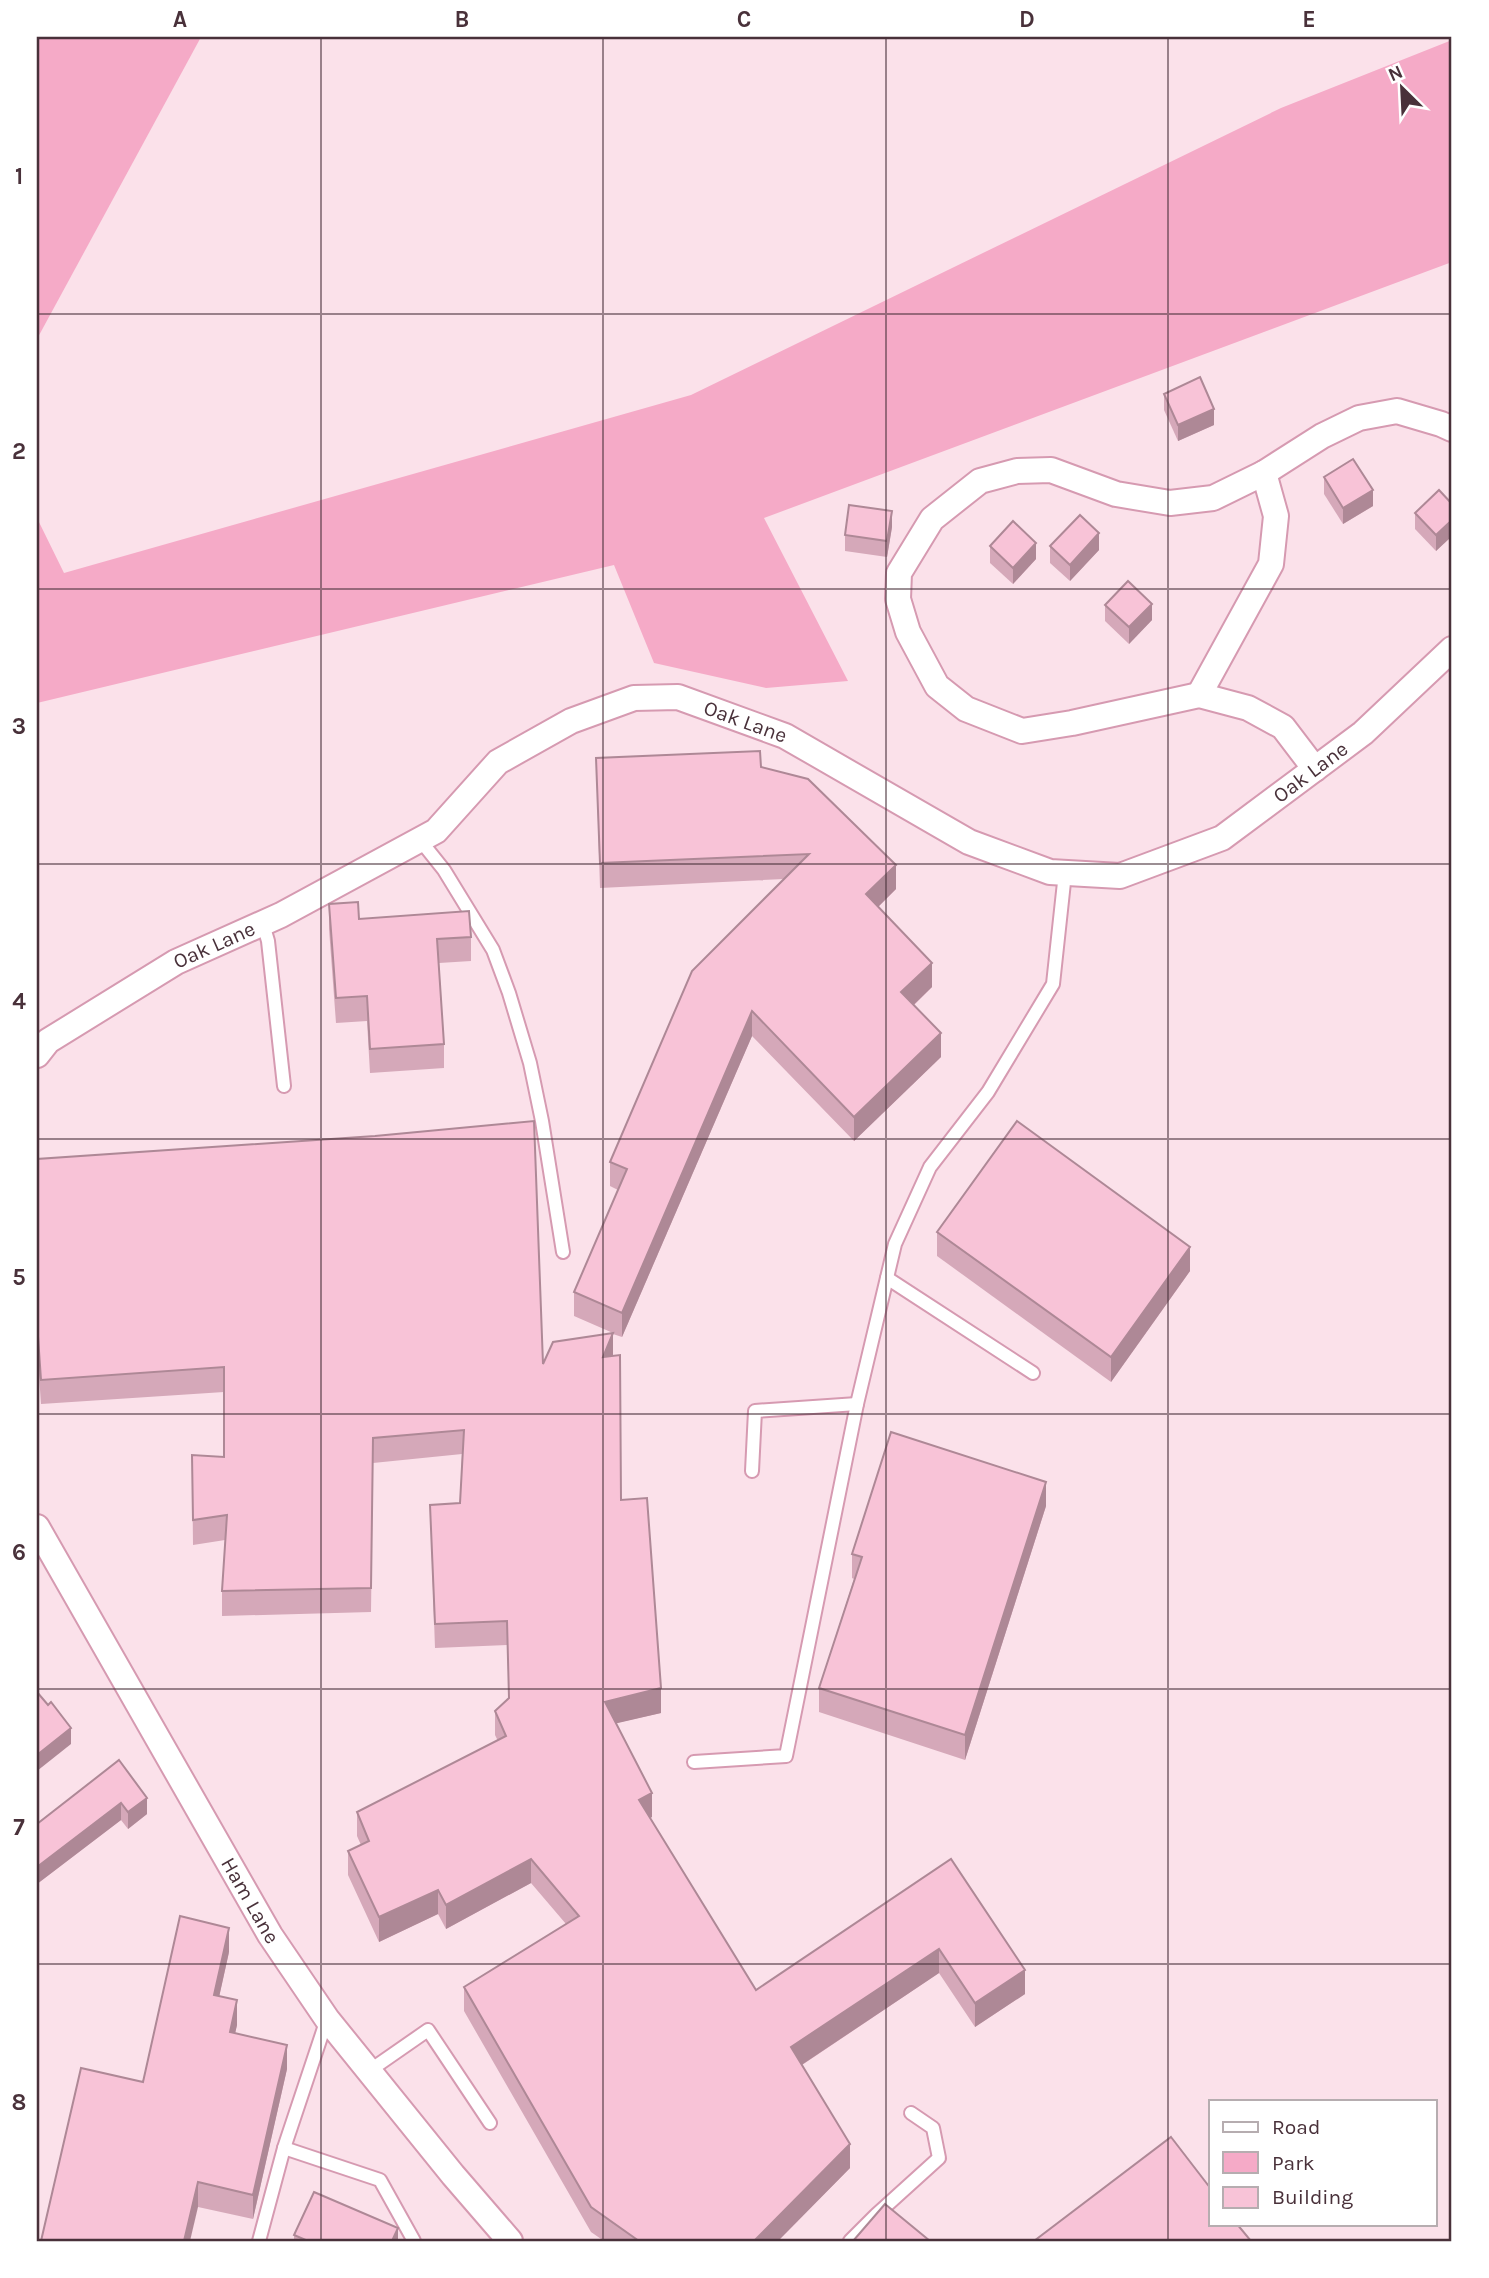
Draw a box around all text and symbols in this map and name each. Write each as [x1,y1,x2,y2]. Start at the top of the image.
text: A [173,6,187,33]
text: B [455,6,469,33]
text: C [737,6,751,33]
text: D [1019,6,1035,33]
text: E [1302,6,1316,33]
north arrow [1366,52,1436,122]
text: N [1385,61,1406,86]
text: 1 [15,163,23,190]
text: 2 [12,438,26,465]
street label: Oak Lane [701,695,790,748]
text: 3 [12,713,26,740]
street label: Oak Lane [1268,737,1352,808]
street label: Oak Lane [170,916,259,974]
text: 4 [12,988,26,1015]
text: 5 [12,1264,26,1291]
text: 6 [12,1539,26,1566]
text: 7 [13,1814,25,1841]
street label: Ham Lane [216,1853,284,1948]
text: 8 [12,2089,26,2116]
legend [1209,2100,1436,2226]
text: Road [1272,2115,1320,2139]
text: Park [1272,2151,1315,2175]
text: Building [1272,2185,1353,2209]

